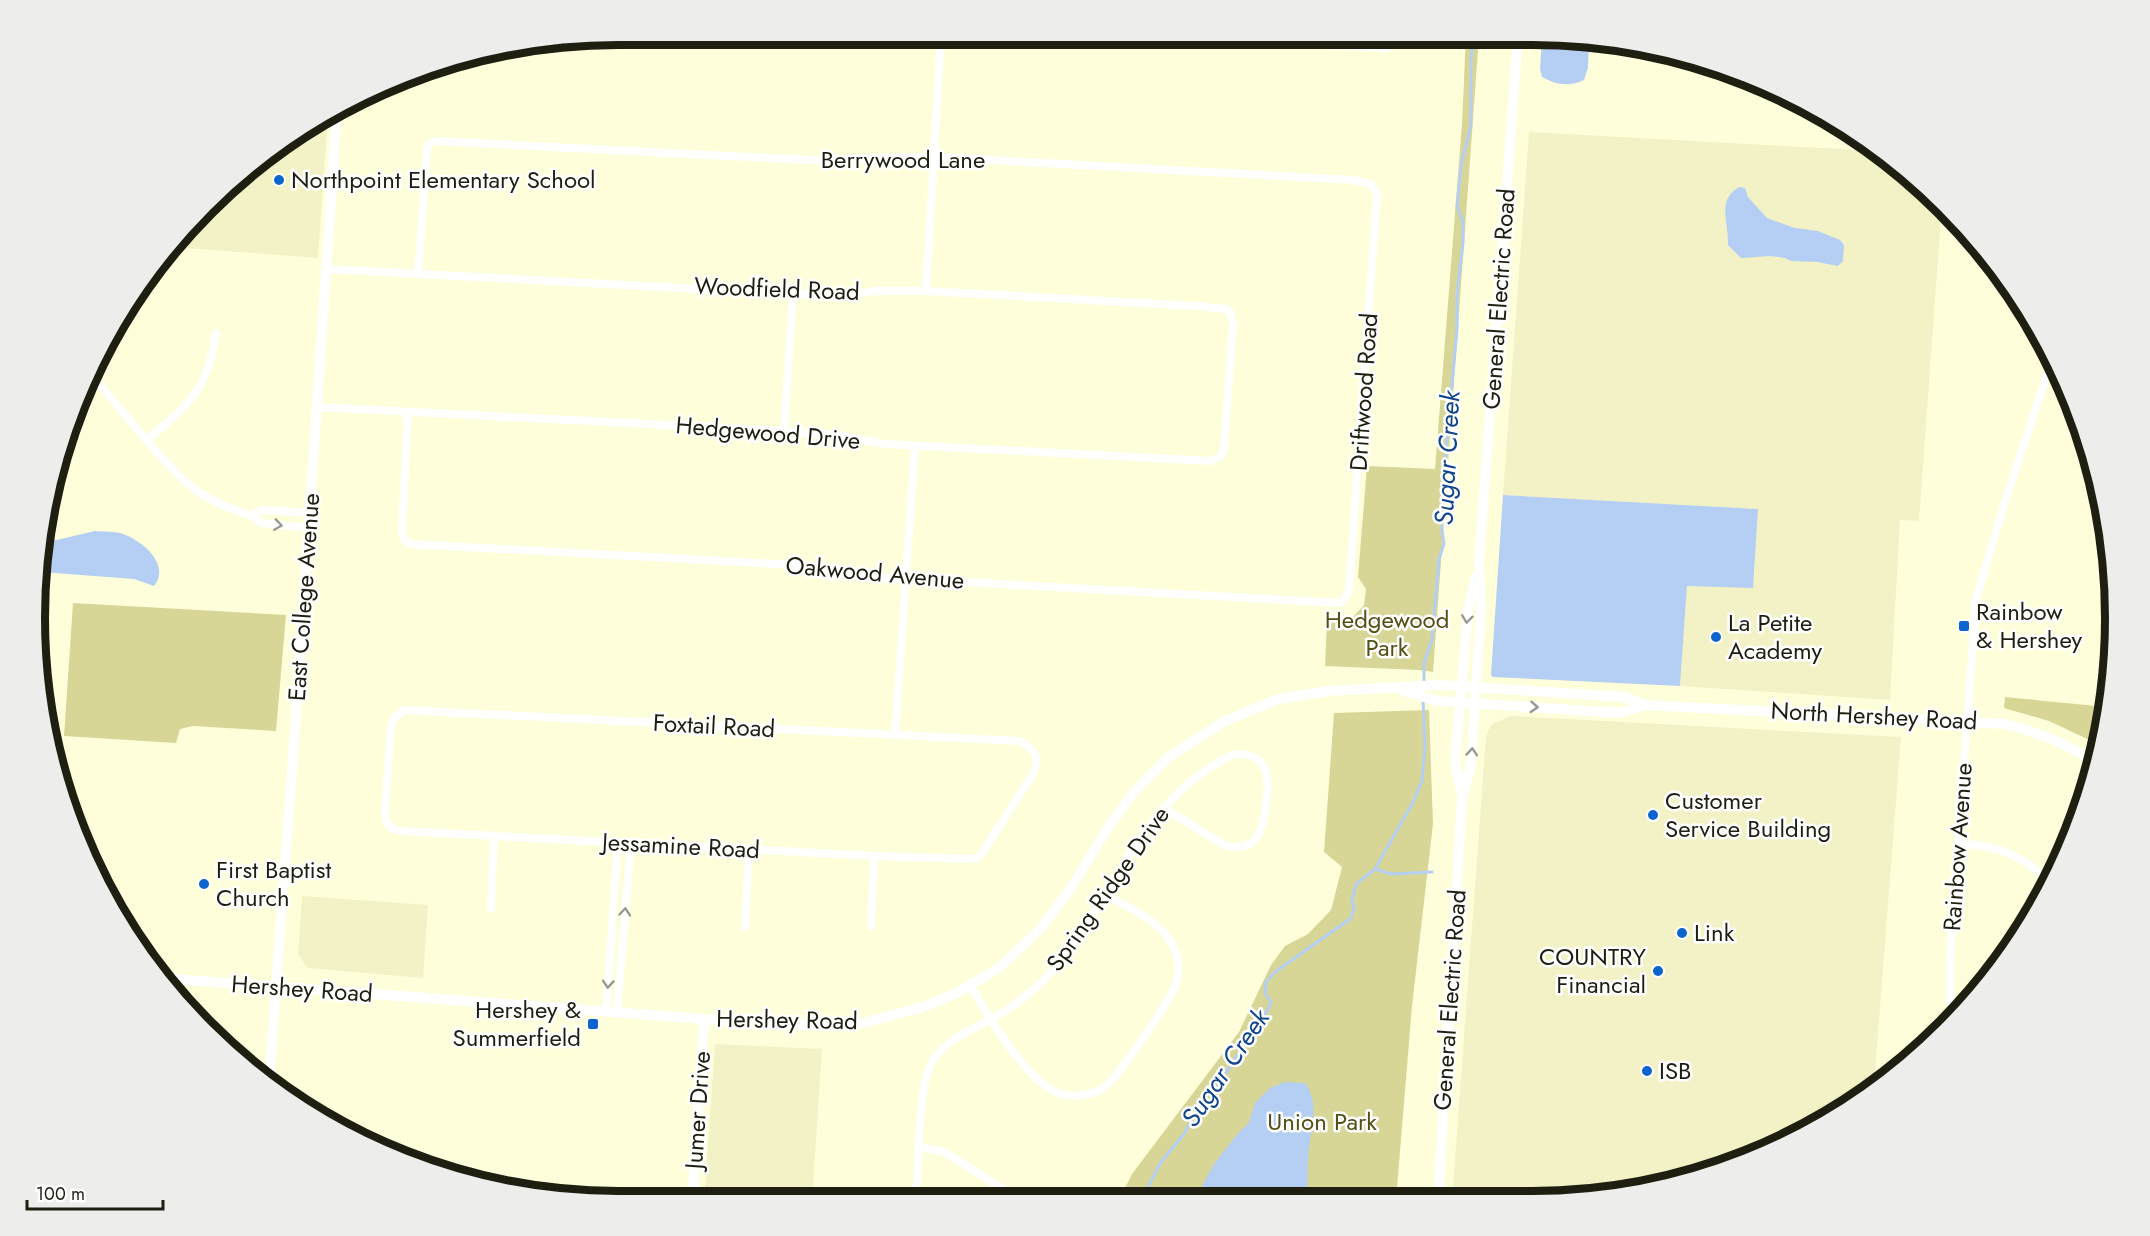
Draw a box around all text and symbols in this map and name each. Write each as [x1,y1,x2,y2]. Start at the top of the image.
street label: Berrywood Lane [821,142,985,177]
place label: Northpoint Elementary School [291,162,596,197]
marker: Northpoint Elementary School [272,173,286,187]
street label: General Electric Road [1473,187,1524,411]
street label: Woodfield Road [694,268,860,309]
street label: Driftwood Road [1341,312,1386,472]
water label: Sugar Creek [1424,388,1470,526]
street label: Hedgewood Drive [674,407,862,458]
street label: East College Avenue [279,492,328,702]
one-way arrow [274,518,283,531]
street label: Oakwood Avenue [784,547,966,598]
place label: Rainbow & Hershey [1976,594,2082,657]
park label: Hedgewood Park [1325,602,1449,665]
place label: La Petite Academy [1728,605,1822,668]
one-way arrow [1461,614,1474,623]
marker: Rainbow & Hershey [1957,619,1971,633]
marker: La Petite Academy [1709,630,1723,644]
street label: North Hershey Road [1770,693,1978,738]
one-way arrow [1529,700,1538,713]
street label: Foxtail Road [652,705,776,746]
one-way arrow [1465,747,1478,756]
street label: Rainbow Avenue [1934,762,1981,932]
place label: Customer Service Building [1665,783,1831,846]
street label: Spring Ridge Drive [1037,799,1178,979]
marker: Customer Service Building [1646,808,1660,822]
street label: Jessamine Road [598,824,761,867]
place label: First Baptist Church [216,852,331,915]
marker: First Baptist Church [197,877,211,891]
street label: General Electric Road [1424,888,1475,1112]
one-way arrow [618,908,631,917]
place label: Link [1694,915,1735,950]
marker: Link [1675,926,1689,940]
place label: COUNTRY Financial [1539,939,1647,1002]
marker: COUNTRY Financial [1651,964,1665,978]
street label: Hershey Road [230,966,374,1011]
one-way arrow [601,980,614,989]
place label: Hershey & Summerfield [453,992,581,1055]
water label: Sugar Creek [1172,1000,1280,1135]
street label: Hershey Road [716,1001,858,1038]
marker: Hershey & Summerfield [586,1017,600,1031]
street label: Jumer Drive [676,1050,719,1173]
place label: ISB [1659,1053,1691,1088]
marker: ISB [1640,1064,1654,1078]
park label: Union Park [1267,1104,1377,1139]
scale bar [27,1173,164,1211]
text: 100 m [36,1181,85,1207]

